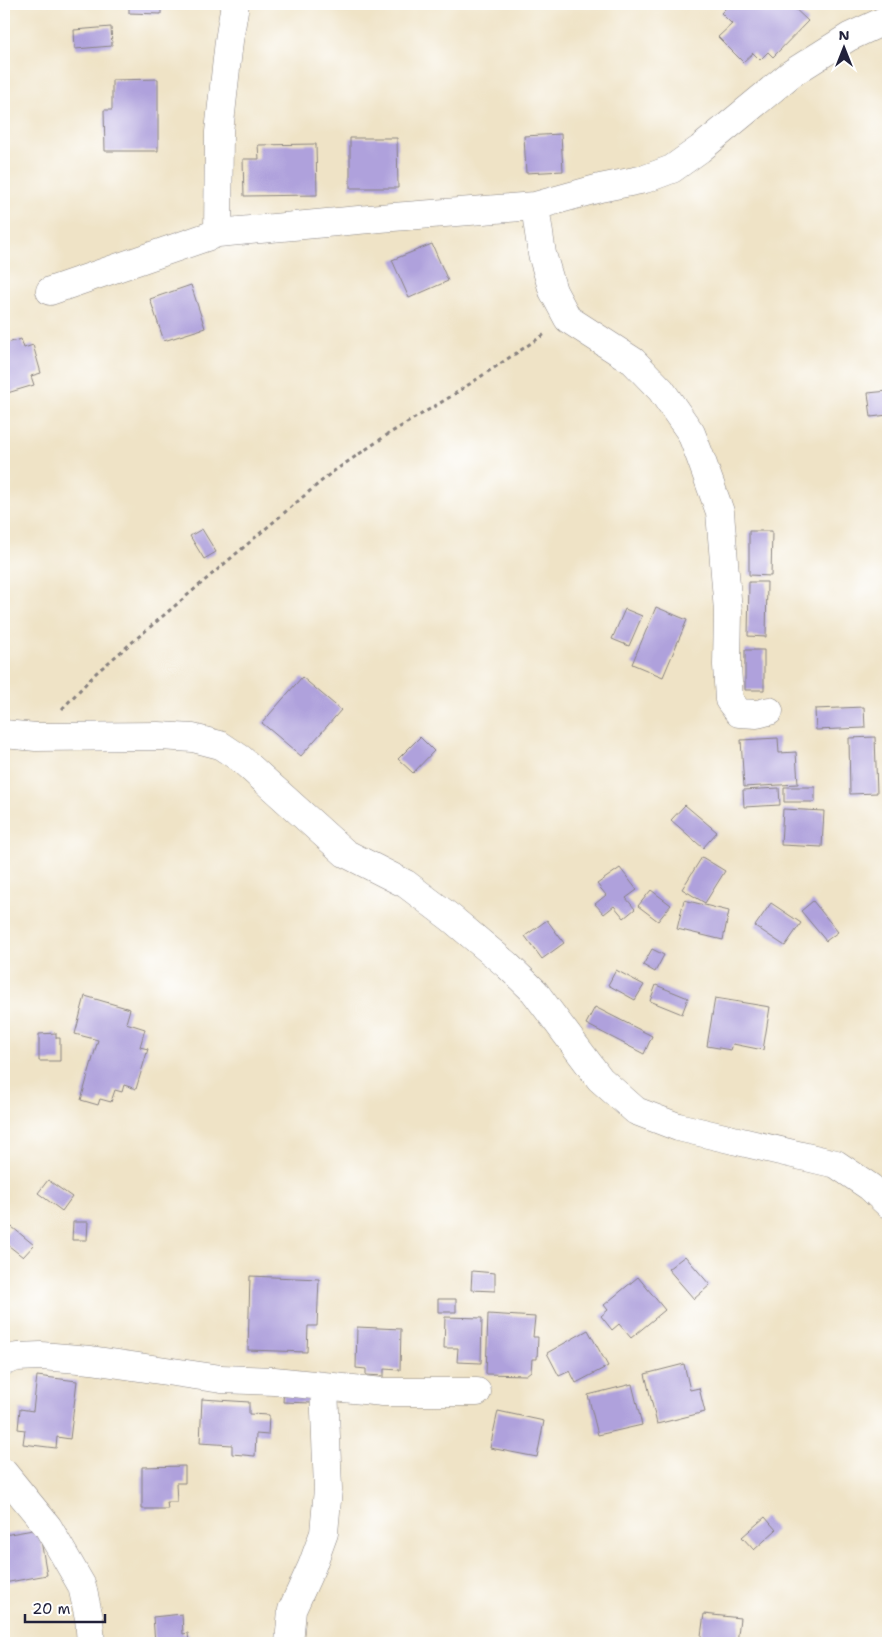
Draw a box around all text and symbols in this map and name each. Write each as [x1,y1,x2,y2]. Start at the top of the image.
north arrow [820,22,870,72]
text: N [838,26,850,44]
scale bar [25,1592,105,1624]
text: 20 m [32,1599,71,1619]

